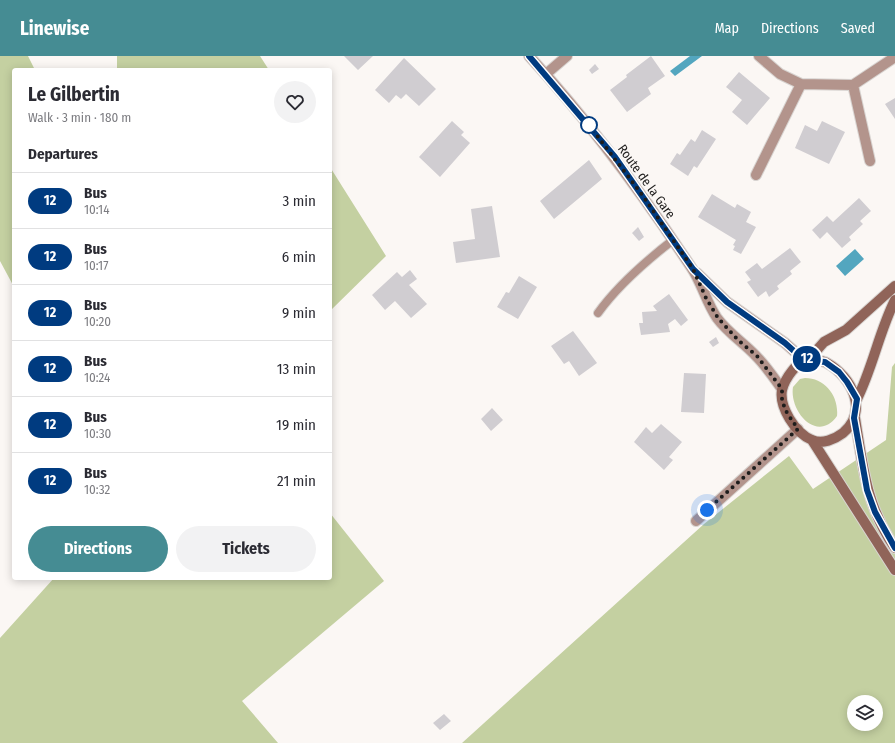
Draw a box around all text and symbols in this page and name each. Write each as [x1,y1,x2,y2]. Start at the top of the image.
text: Linewise [20,17,89,40]
text: Map [715,20,739,37]
text: Directions [761,20,819,37]
text: Saved [841,20,875,37]
button: heart [274,81,316,123]
text: Le Gilbertin [28,83,120,106]
text: Walk · 3 min · 180 m [28,110,131,125]
unlabelled marker [580,116,598,134]
street label: Route de la Gare [615,141,678,221]
text: Departures [28,145,98,163]
text: Bus [84,184,107,202]
text: 12 [44,192,56,209]
text: 3 min [282,192,316,210]
text: 10:14 [84,202,109,217]
text: Bus [84,240,107,258]
text: 12 [44,248,56,265]
text: 6 min [282,248,316,266]
text: 10:17 [84,258,108,273]
text: Bus [84,296,107,314]
text: 12 [44,304,56,321]
text: 9 min [282,304,316,322]
text: 10:20 [84,314,111,329]
line badge: 12 [789,346,825,372]
text: 12 [801,350,813,367]
text: Bus [84,352,107,370]
text: 12 [44,360,56,377]
text: 13 min [277,360,316,378]
text: 10:24 [84,370,110,385]
text: Bus [84,408,107,426]
text: 12 [44,416,56,433]
text: 19 min [276,416,316,434]
text: 10:30 [84,426,111,441]
text: Bus [84,464,107,482]
text: 12 [44,472,56,489]
text: 21 min [277,472,316,490]
text: 10:32 [84,482,110,497]
your location [697,500,717,520]
button: Directions [28,526,168,572]
button: Tickets [176,526,316,572]
map controls [847,695,883,731]
button: layers [847,695,883,731]

